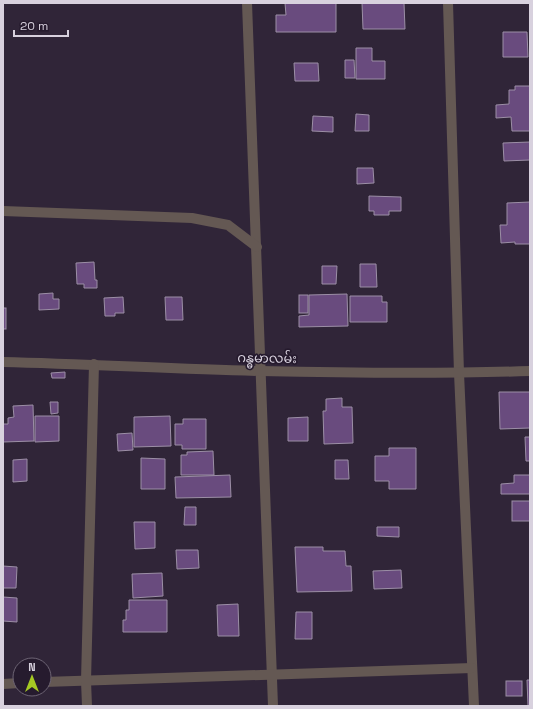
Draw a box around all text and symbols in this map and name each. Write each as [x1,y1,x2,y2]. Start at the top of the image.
scale bar [14,12,68,38]
text: 20 m [20,18,48,34]
street label: ဂန္ဓမာလမ်း [237,349,297,369]
north arrow [12,657,52,697]
text: N [28,660,36,674]

